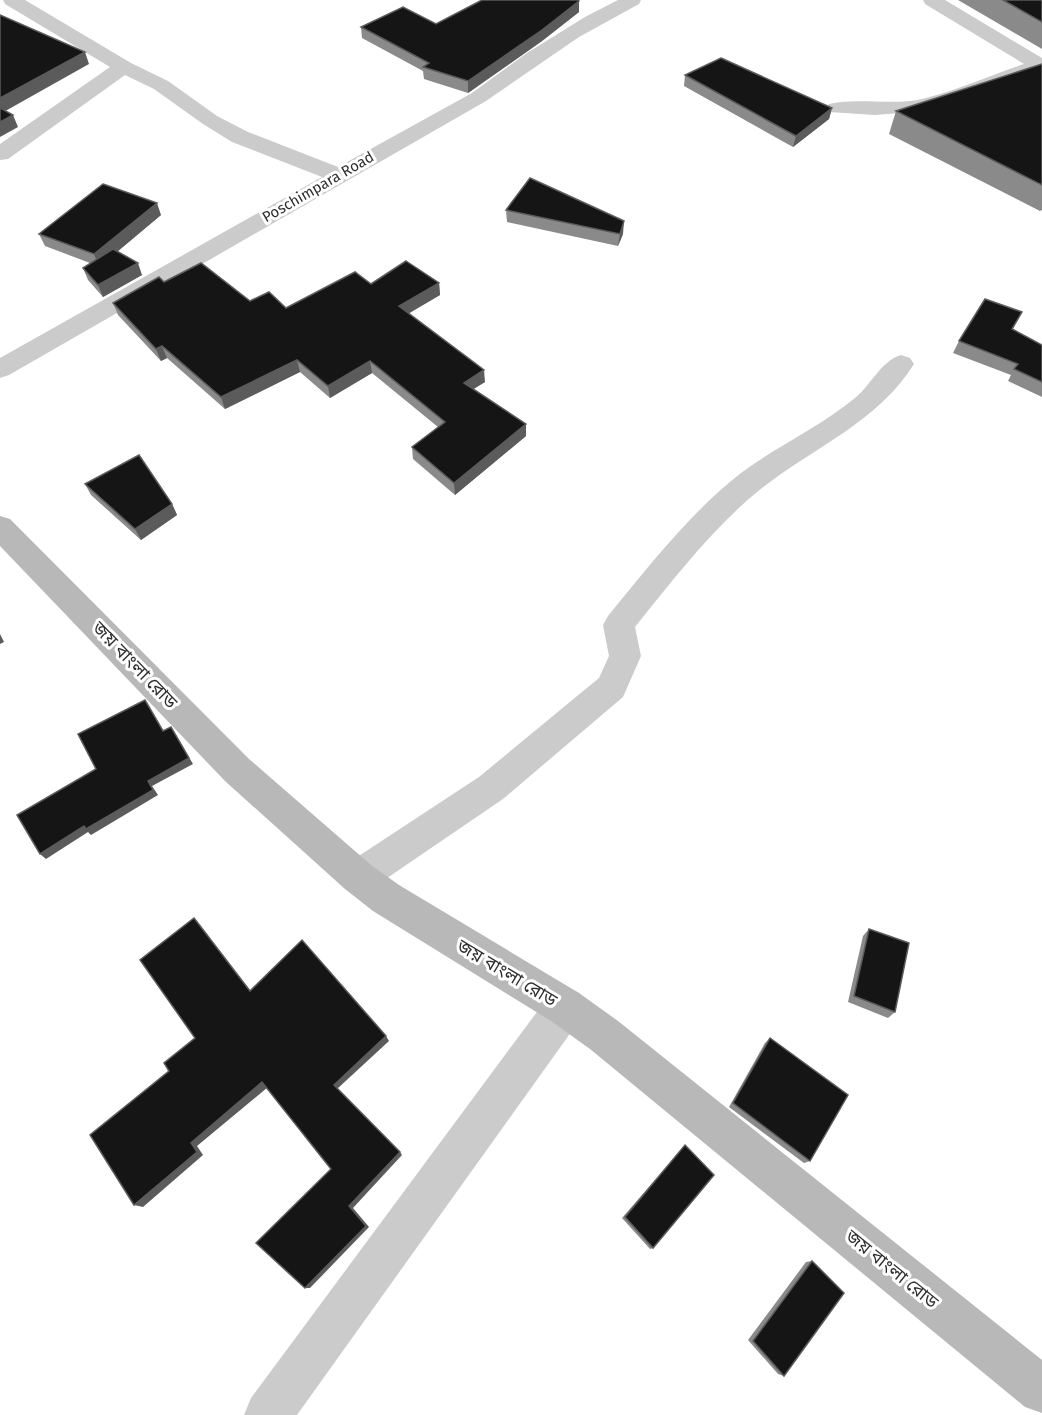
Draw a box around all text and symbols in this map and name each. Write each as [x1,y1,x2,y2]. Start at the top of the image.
street label: Poschimpara Road [259,148,377,226]
street label: জয় বাংলা রোড [87,616,182,713]
street label: জয় বাংলা রোড [452,934,561,1011]
street label: জয় বাংলা রোড [841,1224,943,1313]

